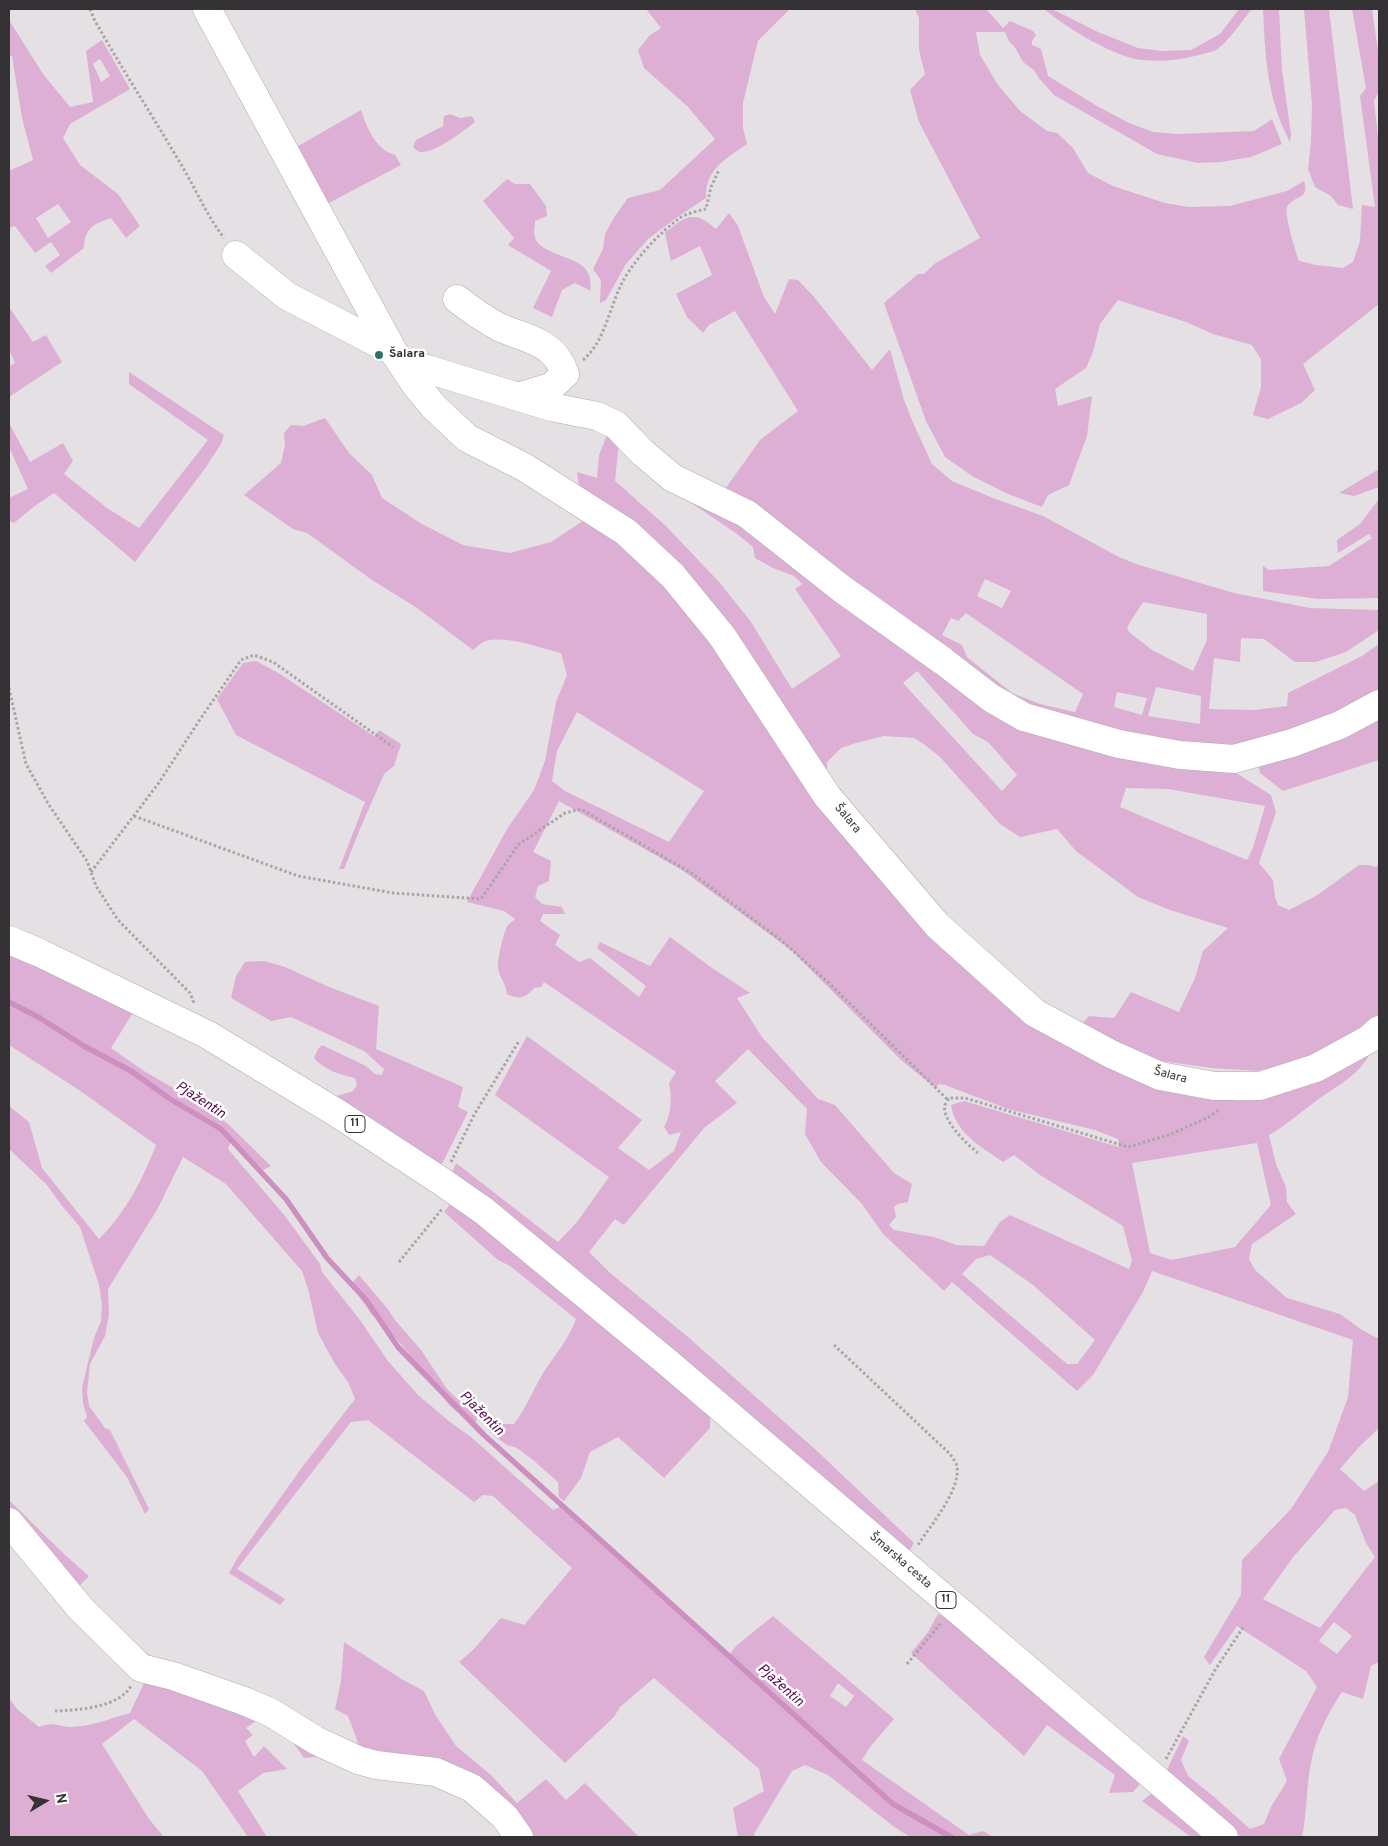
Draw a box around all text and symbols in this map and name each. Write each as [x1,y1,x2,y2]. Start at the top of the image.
place label: Šalara [389,348,425,362]
marker: Šalara [373,349,385,361]
street label: Šalara [831,801,863,837]
street label: Šalara [1152,1065,1188,1087]
water label: Pjažentin [172,1079,228,1123]
road number: 11 [345,1116,365,1132]
water label: Pjažentin [455,1388,507,1440]
street label: Šmarska cesta [866,1530,934,1592]
road number: 11 [936,1592,956,1608]
water label: Pjažentin [753,1661,807,1711]
north arrow [20,1776,70,1826]
text: N [51,1792,69,1805]

